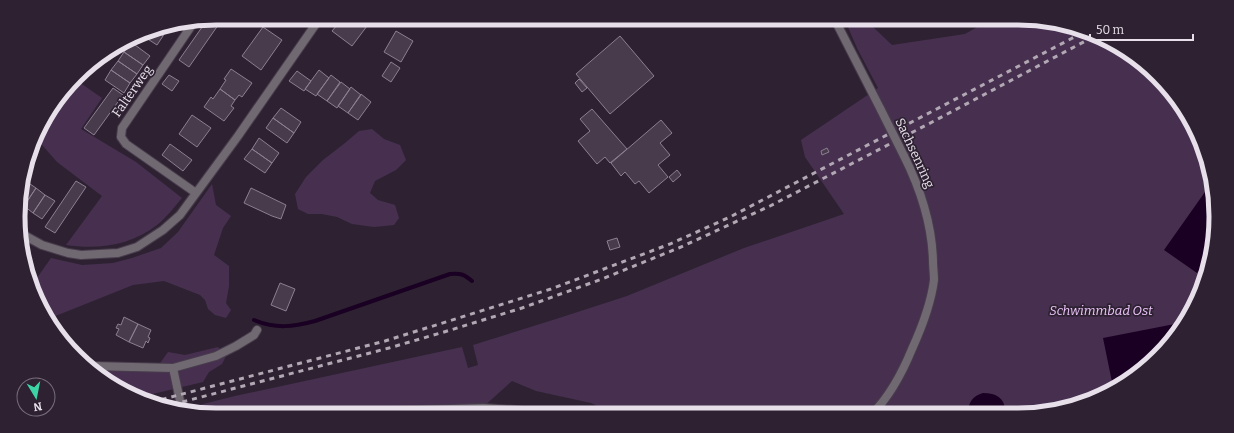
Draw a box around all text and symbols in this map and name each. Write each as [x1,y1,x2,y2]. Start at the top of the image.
scale bar [1090,16,1193,42]
text: 50 m [1096,23,1125,37]
street label: Falterweg [109,62,155,120]
street label: Sachsenring [892,116,938,190]
park label: Schwimmbad Ost [1049,303,1153,318]
north arrow [16,377,56,417]
text: N [32,399,43,414]

